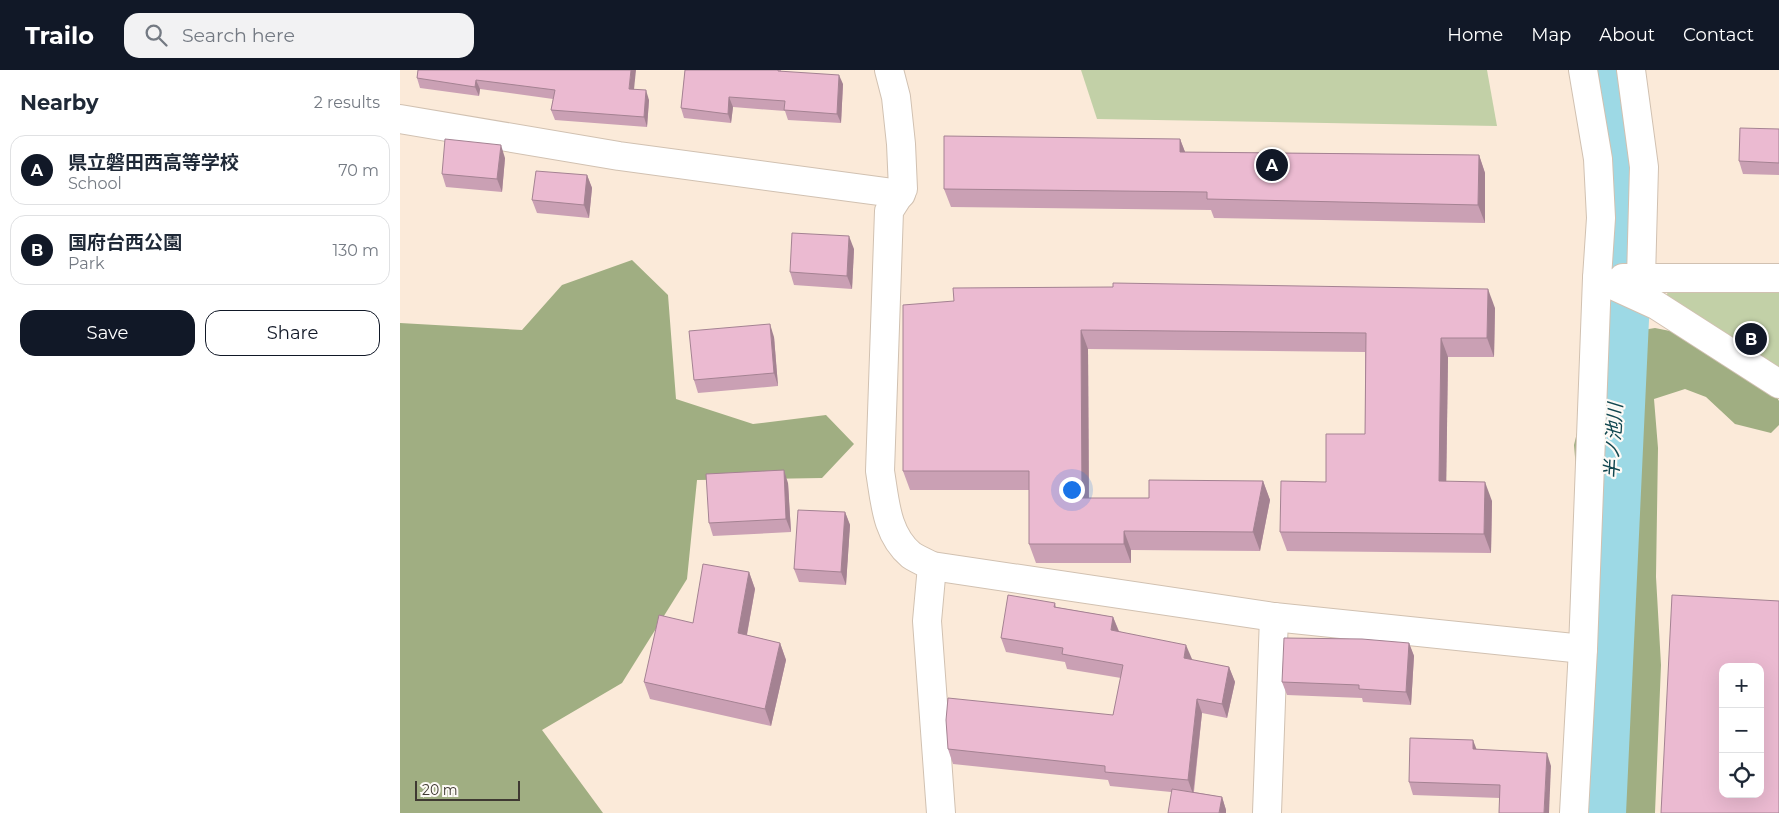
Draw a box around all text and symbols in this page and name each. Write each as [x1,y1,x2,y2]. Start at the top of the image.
search box [124,13,474,58]
text: Trailo [25,21,94,50]
icon: search [142,21,170,49]
text: Search here [182,24,295,47]
text: Home [1447,24,1503,46]
text: Map [1531,24,1571,46]
text: About [1599,24,1655,46]
text: Contact [1683,24,1754,46]
text: Nearby [20,90,99,115]
text: 2 results [314,93,380,112]
pin: A [1256,146,1288,184]
text: 県立磐田西高等学校 [68,151,239,174]
text: A [31,161,43,180]
text: 70 m [338,161,379,180]
text: School [68,174,122,193]
text: 国府台西公園 [68,231,182,254]
text: B [31,241,43,260]
text: 130 m [332,241,379,260]
text: Park [68,254,105,273]
button: Save [20,310,195,356]
button: Share [205,310,380,356]
pin: B [1735,320,1767,358]
water label: 半ノ池川 [1600,400,1627,480]
your location [1059,477,1085,503]
map controls [1719,663,1764,798]
button: + [1719,663,1764,708]
button: − [1719,708,1764,753]
button: locate [1719,753,1764,798]
scale bar [415,778,520,801]
text: 20 m [422,781,458,799]

